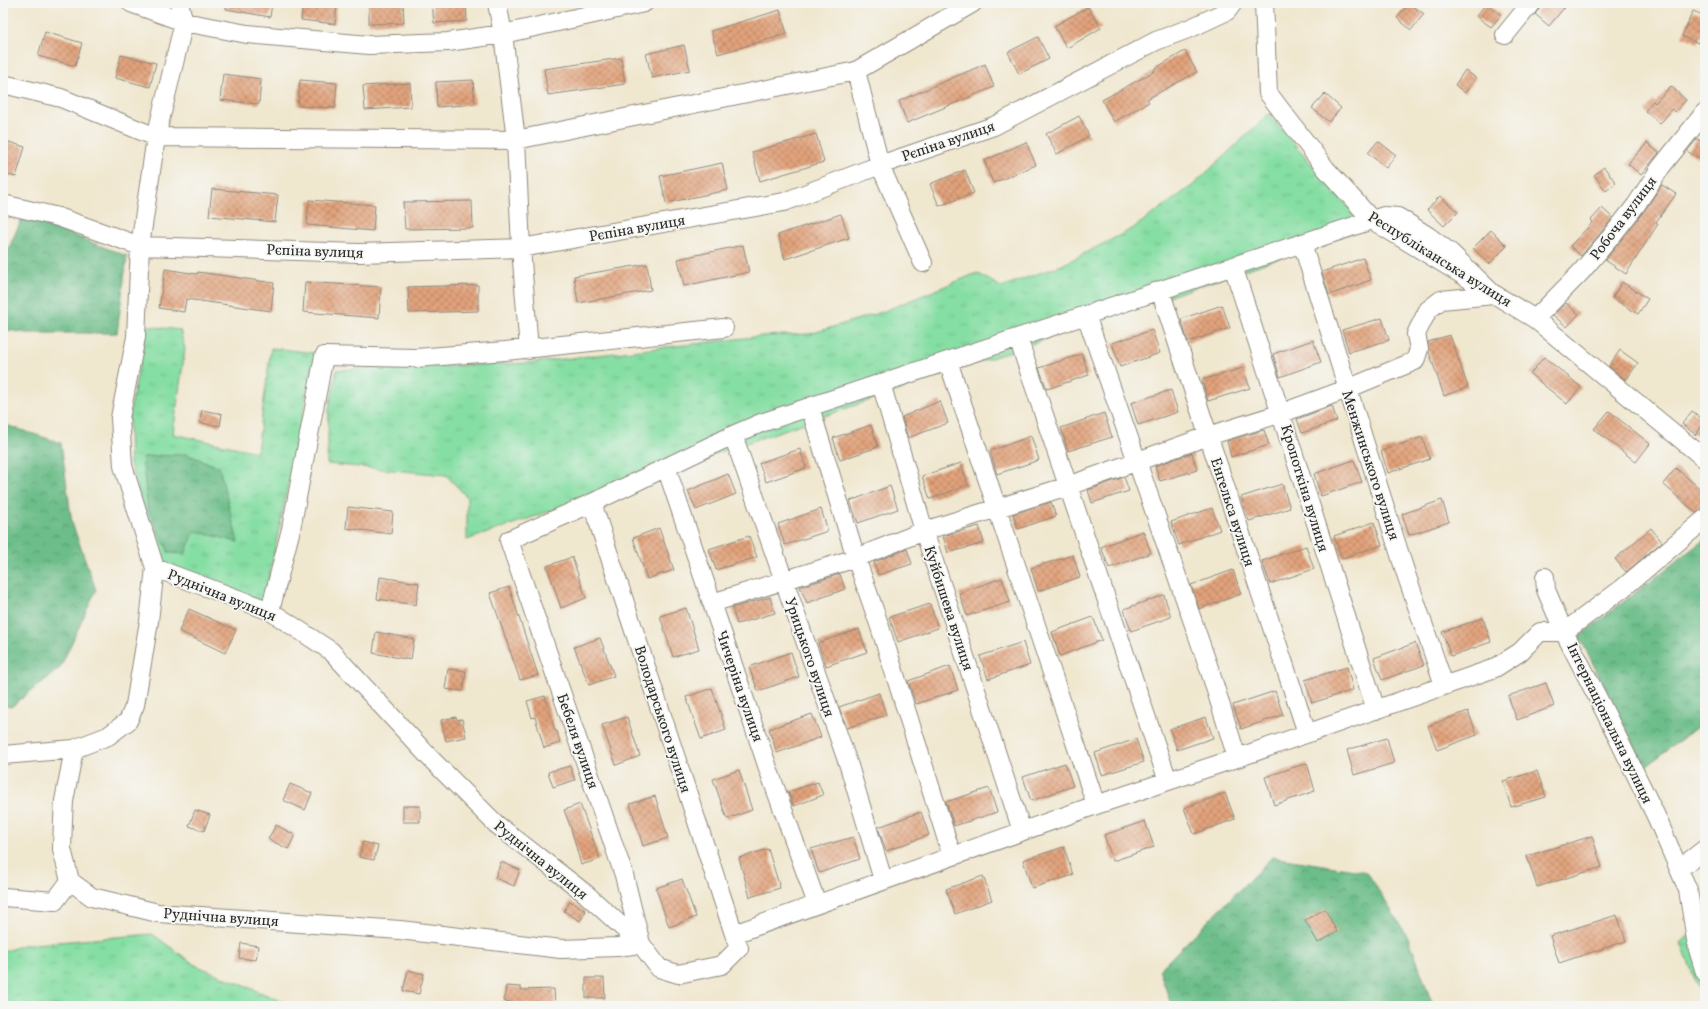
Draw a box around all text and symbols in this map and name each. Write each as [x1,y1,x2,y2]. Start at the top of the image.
street label: Рєпіна вулиця [899,117,998,168]
street label: Робоча вулиця [1586,173,1663,265]
street label: Республіканська вулиця [1363,207,1515,313]
street label: Рєпіна вулиця [588,211,687,248]
street label: Рєпіна вулиця [266,240,364,265]
street label: Менжинського вулиця [1335,388,1404,543]
street label: Кропоткіна вулиця [1274,422,1333,555]
street label: Енгельса вулиця [1204,455,1259,570]
street label: Куйбишева вулиця [917,543,978,674]
street label: Руднічна вулиця [164,565,279,628]
street label: Урицького вулиця [778,595,839,720]
street label: Чичеріна вулиця [710,628,768,745]
street label: Інтернаціональна вулиця [1560,640,1657,808]
street label: Володарського вулиця [628,643,695,796]
street label: Бебеля вулиця [550,691,603,792]
street label: Руднічна вулиця [489,817,592,906]
street label: Руднічна вулиця [163,904,279,933]

